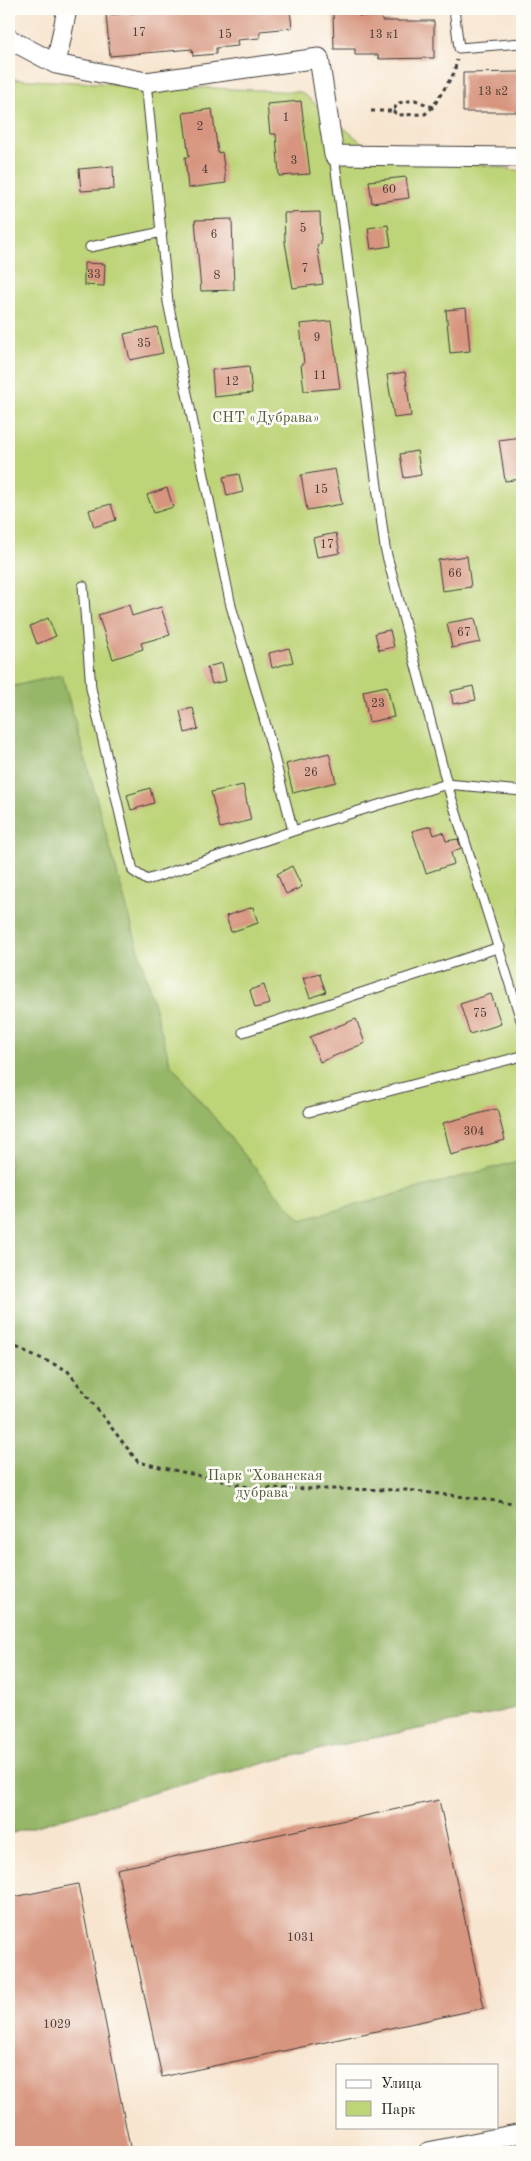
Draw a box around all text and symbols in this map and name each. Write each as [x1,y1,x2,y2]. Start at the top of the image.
house number: 17 [132,27,146,39]
house number: 15 [218,28,232,41]
house number: 13 к1 [369,29,399,41]
house number: 13 к2 [478,86,508,98]
house number: 1 [283,112,289,124]
house number: 2 [197,121,203,133]
house number: 3 [291,155,297,167]
house number: 4 [202,164,209,176]
house number: 60 [382,184,396,196]
house number: 5 [300,222,307,235]
house number: 6 [211,229,218,241]
house number: 7 [302,263,308,275]
house number: 33 [87,269,101,281]
house number: 8 [214,270,221,282]
house number: 9 [314,332,320,344]
house number: 35 [137,337,151,350]
house number: 11 [313,370,327,382]
house number: 12 [225,376,239,388]
park label: СНТ «Дубрава» [212,411,320,426]
house number: 15 [314,483,328,496]
house number: 17 [320,539,334,551]
house number: 66 [448,568,462,580]
house number: 67 [457,627,471,639]
house number: 23 [371,698,385,710]
house number: 26 [304,767,318,779]
house number: 75 [473,1007,487,1020]
house number: 304 [464,1126,484,1138]
park label: Парк "Хованская дубрава" [207,1469,323,1501]
house number: 1031 [287,1932,315,1944]
house number: 1029 [43,2019,71,2031]
legend [336,2064,498,2128]
text: Улица [381,2077,422,2092]
text: Парк [381,2103,416,2118]

